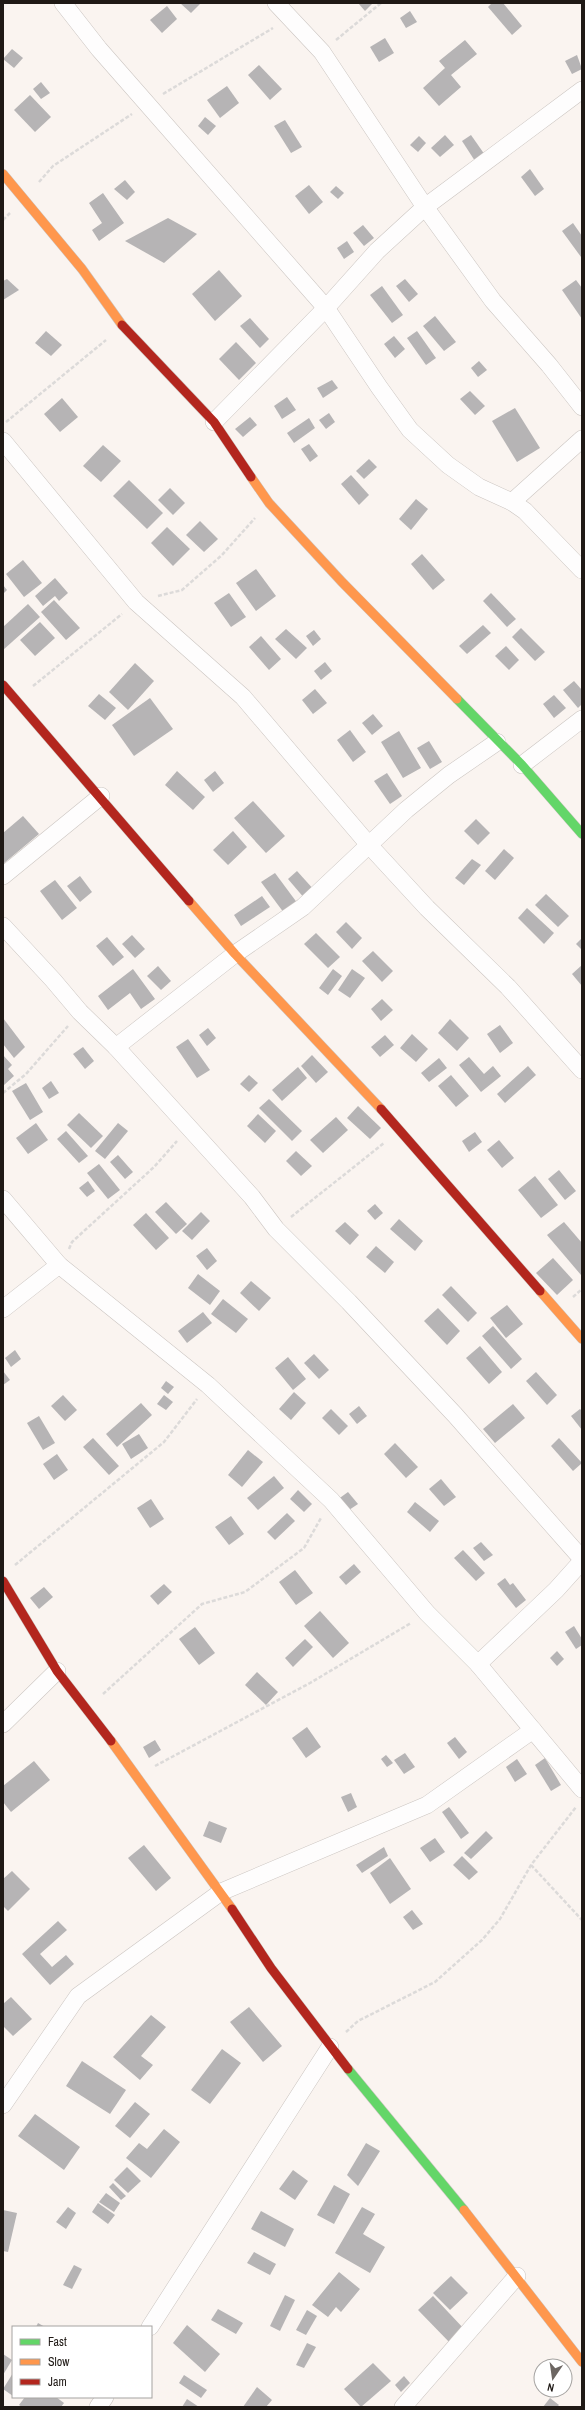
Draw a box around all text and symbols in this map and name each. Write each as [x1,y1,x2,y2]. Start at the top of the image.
legend [12,2326,152,2398]
text: Fast [48,2334,67,2350]
text: Slow [48,2354,70,2370]
north arrow [533,2358,573,2398]
text: Jam [48,2374,67,2390]
text: N [546,2380,555,2395]

